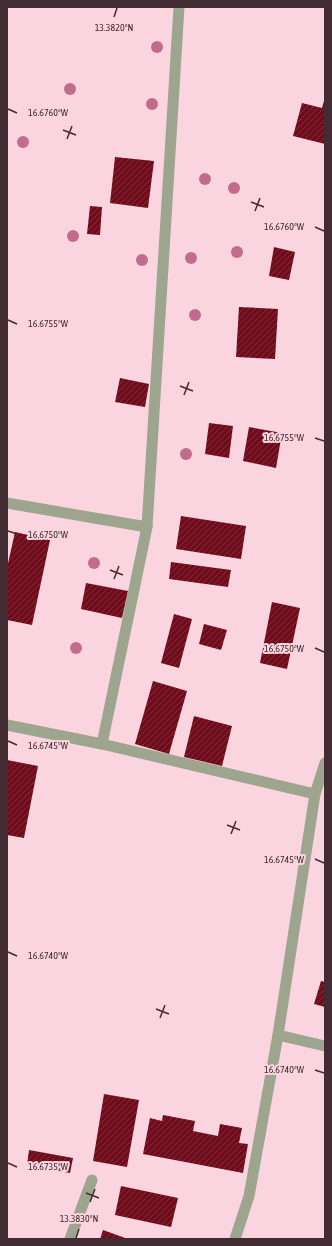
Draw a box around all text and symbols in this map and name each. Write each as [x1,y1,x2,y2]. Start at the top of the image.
text: 13.3820°N [95,22,133,33]
text: 16.6760°W [28,107,69,118]
text: 16.6760°W [264,221,305,232]
text: 16.6755°W [28,318,69,329]
text: 16.6755°W [264,432,305,443]
text: 16.6750°W [28,529,69,540]
text: 16.6750°W [264,643,305,654]
text: 16.6745°W [28,740,69,751]
text: 16.6745°W [264,854,305,865]
text: 16.6740°W [28,950,69,961]
text: 16.6740°W [264,1064,305,1075]
text: 16.6735°W [28,1161,69,1172]
text: 13.3830°N [60,1213,98,1224]

